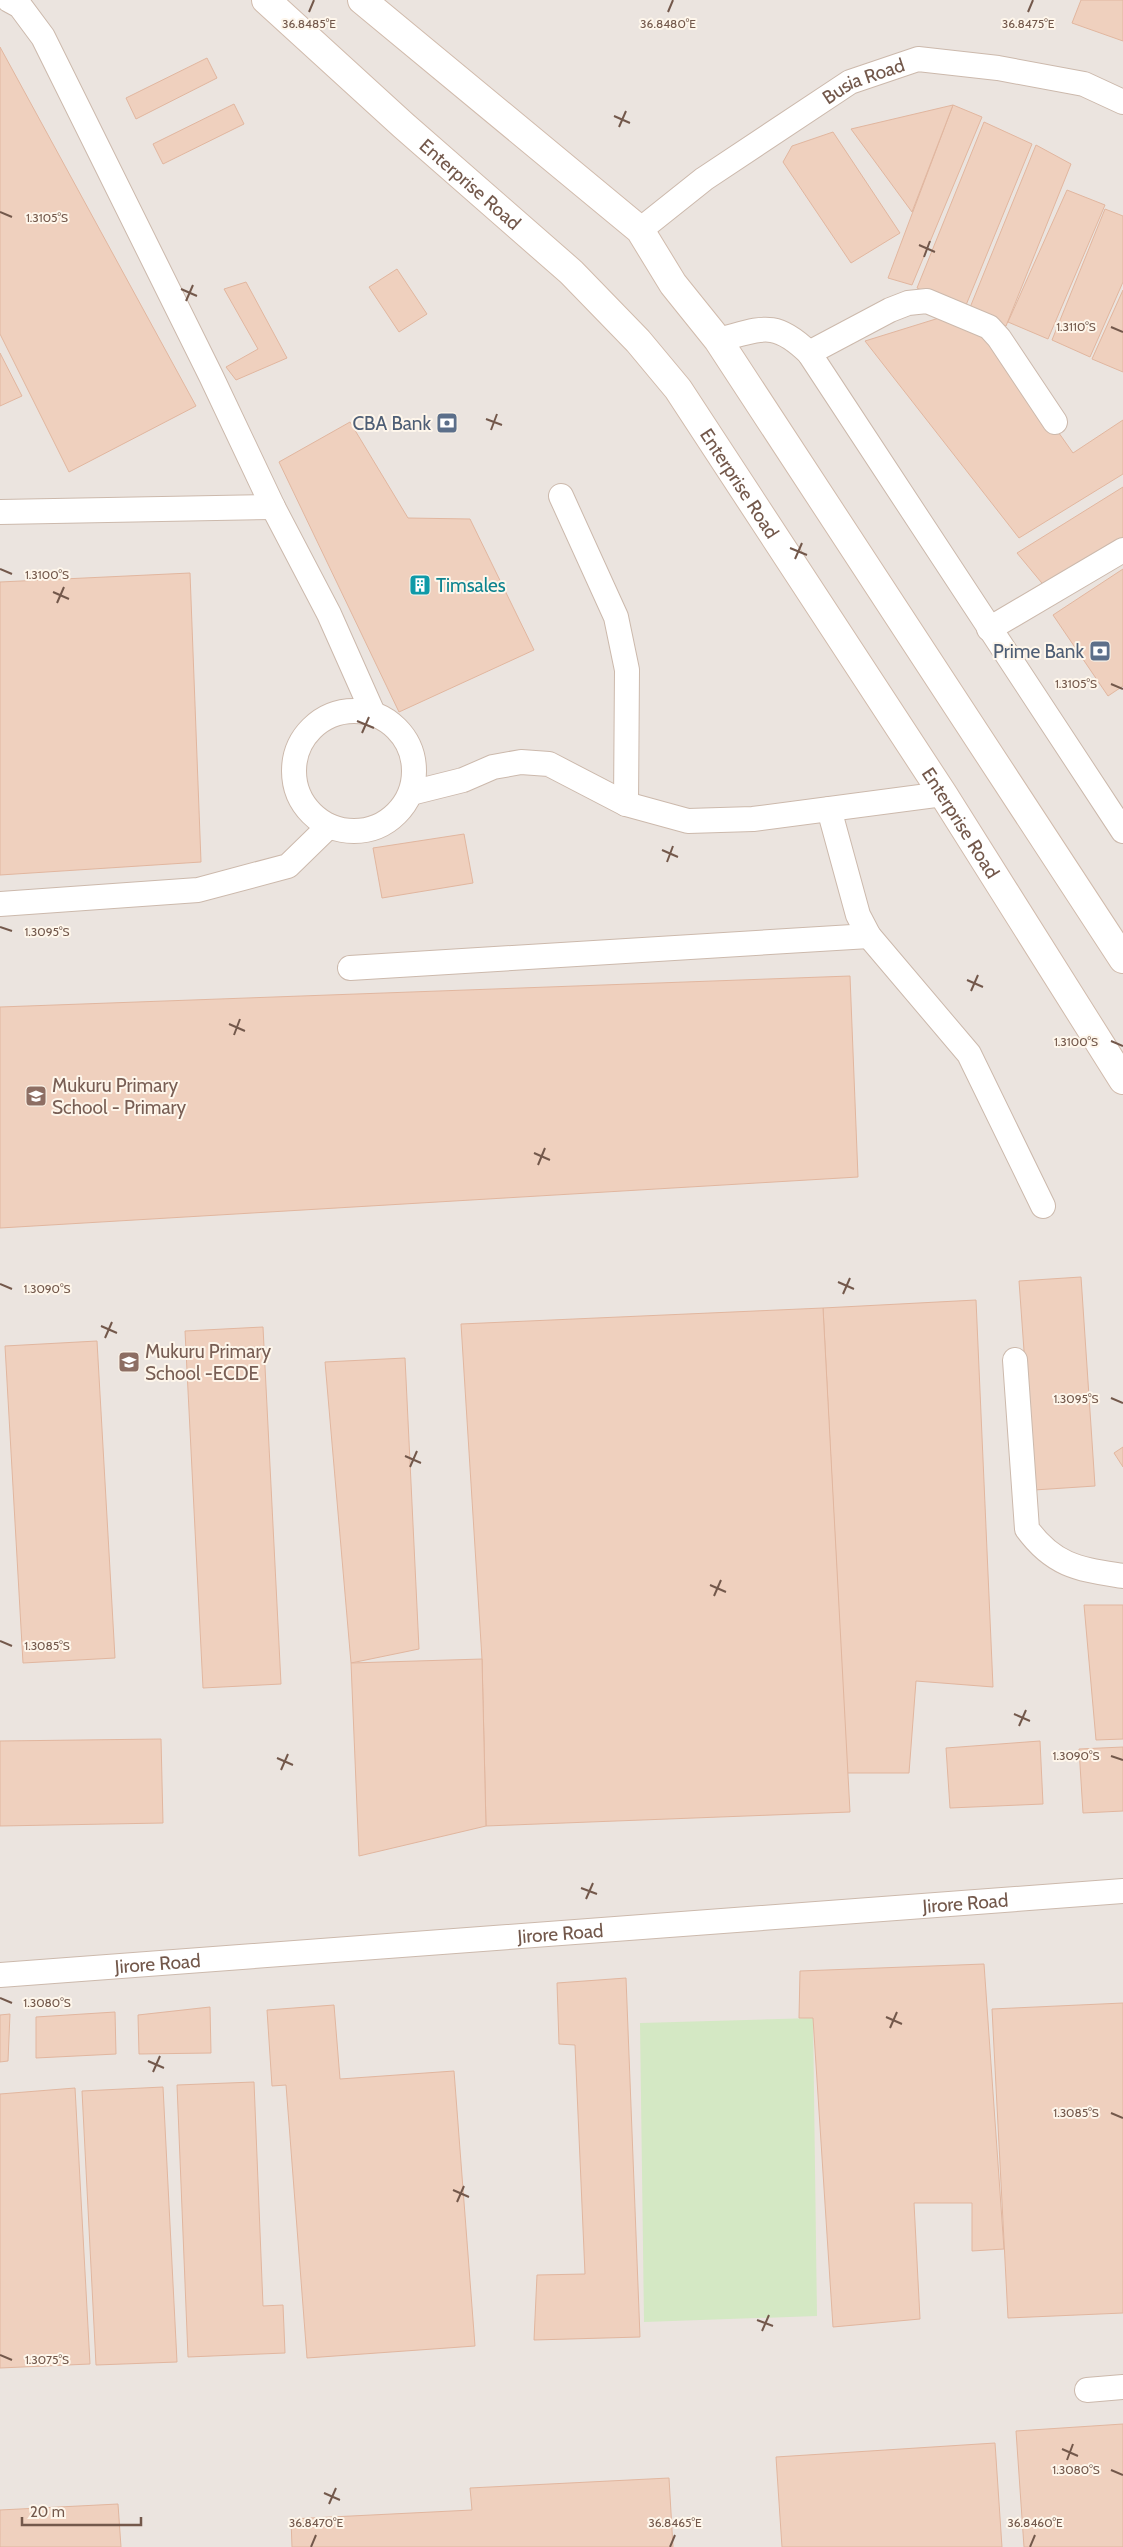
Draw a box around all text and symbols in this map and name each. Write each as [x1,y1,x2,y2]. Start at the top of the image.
text: 36.8485°E [282,16,336,31]
text: 36.8480°E [640,16,696,31]
text: 36.8475°E [1002,16,1055,31]
street label: Busia Road [818,53,908,109]
street label: Enterprise Road [415,134,525,235]
text: 1.3105°S [26,210,68,225]
text: 1.3110°S [1056,319,1096,334]
bank icon: CBA Bank [435,411,459,435]
place label: CBA Bank [352,412,431,435]
street label: Enterprise Road [695,424,784,543]
text: 1.3100°S [25,567,69,582]
building icon: Timsales [408,573,432,597]
place label: Timsales [436,574,506,597]
bank icon: Prime Bank [1088,639,1112,663]
place label: Prime Bank [993,640,1084,663]
text: 1.3105°S [1055,676,1097,691]
street label: Enterprise Road [917,763,1004,882]
text: 1.3095°S [24,924,70,939]
text: 1.3100°S [1054,1034,1098,1049]
place label: Mukuru Primary School - Primary [52,1074,187,1119]
school or university icon: Mukuru Primary School - Primary [24,1084,48,1108]
text: 1.3090°S [24,1281,70,1296]
place label: Mukuru Primary School -ECDE [145,1340,271,1385]
school or university icon: Mukuru Primary School -ECDE [117,1350,141,1374]
text: 1.3095°S [1053,1391,1099,1406]
text: 1.3085°S [24,1638,70,1653]
text: 1.3090°S [1053,1748,1099,1763]
street label: Jirore Road [921,1889,1009,1918]
street label: Jirore Road [516,1919,604,1948]
street label: Jirore Road [113,1949,201,1978]
text: 1.3080°S [23,1995,71,2010]
text: 1.3085°S [1053,2105,1099,2120]
text: 1.3075°S [25,2352,69,2367]
text: 1.3080°S [1052,2462,1100,2477]
scale bar [22,2494,141,2526]
text: 20 m [30,2503,65,2521]
text: 36.8470°E [289,2515,344,2530]
text: 36.8465°E [648,2515,702,2530]
text: 36.8460°E [1007,2515,1063,2530]

